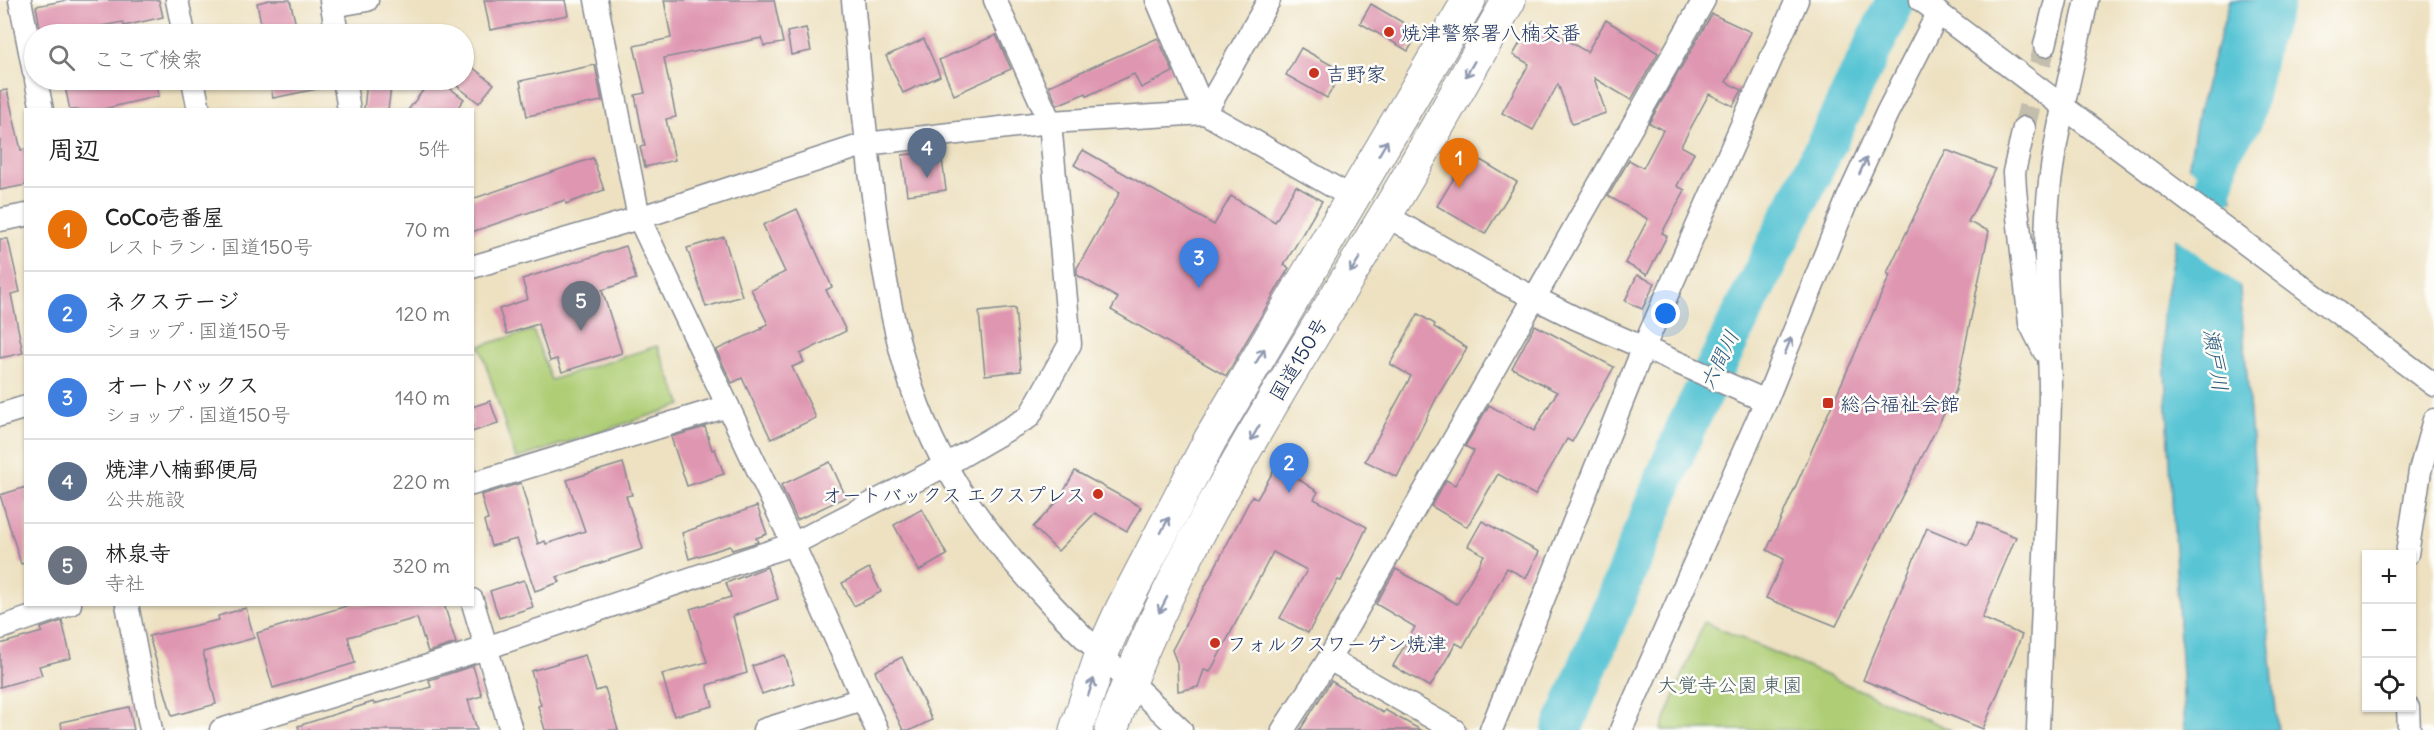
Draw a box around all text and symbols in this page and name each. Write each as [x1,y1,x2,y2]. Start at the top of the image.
place label: 焼津警察署八楠交番 [1401,20,1581,45]
search box [24,24,474,90]
marker: 焼津警察署八楠交番 [1382,25,1396,39]
icon: search [45,41,78,74]
text: ここで検索 [93,45,203,73]
one-way arrow [1463,60,1475,77]
place label: 吉野家 [1326,61,1386,86]
marker: 吉野家 [1307,66,1321,80]
pin: 4 [908,128,946,178]
text: 周辺 [48,133,100,166]
text: 5件 [419,136,450,161]
pin: 1 [1440,138,1478,188]
one-way arrow [1377,140,1389,157]
one-way arrow [1857,158,1869,176]
text: CoCo壱番屋 [105,203,224,231]
text: 1 [64,217,71,242]
text: 70 m [405,217,450,242]
text: レストラン · 国道150号 [105,234,313,259]
pin: 3 [1180,238,1218,288]
one-way arrow [1348,256,1360,273]
pin: 5 [562,282,600,331]
text: ネクステージ [105,287,239,315]
your location [1651,299,1680,328]
text: 2 [62,301,73,326]
text: 120 m [396,301,450,326]
street label: 国道150号 [1263,313,1333,405]
text: ショップ · 国道150号 [105,318,291,343]
water label: 六間川 [1693,326,1745,394]
water label: 瀬戸川 [2198,327,2234,393]
one-way arrow [1783,338,1794,356]
one-way arrow [1255,348,1267,365]
text: オートバックス [105,371,259,399]
text: 3 [62,385,73,410]
text: 140 m [395,385,450,410]
place label: 総合福祉会館 [1840,391,1960,416]
marker: 総合福祉会館 [1821,396,1835,410]
text: ショップ · 国道150号 [105,402,291,427]
one-way arrow [1248,424,1260,441]
pin: 2 [1270,444,1308,493]
text: 焼津八楠郵便局 [105,455,259,483]
text: 4 [62,469,73,494]
text: 220 m [393,469,450,494]
place label: オートバックス エクスプレス [822,482,1086,507]
text: 公共施設 [105,486,185,511]
marker: オートバックス エクスプレス [1091,487,1105,501]
one-way arrow [1160,517,1171,535]
text: 林泉寺 [105,539,171,567]
map controls [2362,550,2416,712]
button: + [2362,550,2416,604]
text: 5 [62,553,73,578]
text: 320 m [392,553,450,578]
text: 寺社 [105,570,145,595]
one-way arrow [1156,595,1168,613]
button: − [2362,604,2416,658]
place label: フォルクスワーゲン焼津 [1227,631,1447,656]
marker: フォルクスワーゲン焼津 [1208,636,1222,650]
button: locate [2362,658,2416,712]
park label: 大覚寺公園 東園 [1658,672,1802,697]
one-way arrow [1086,678,1097,697]

